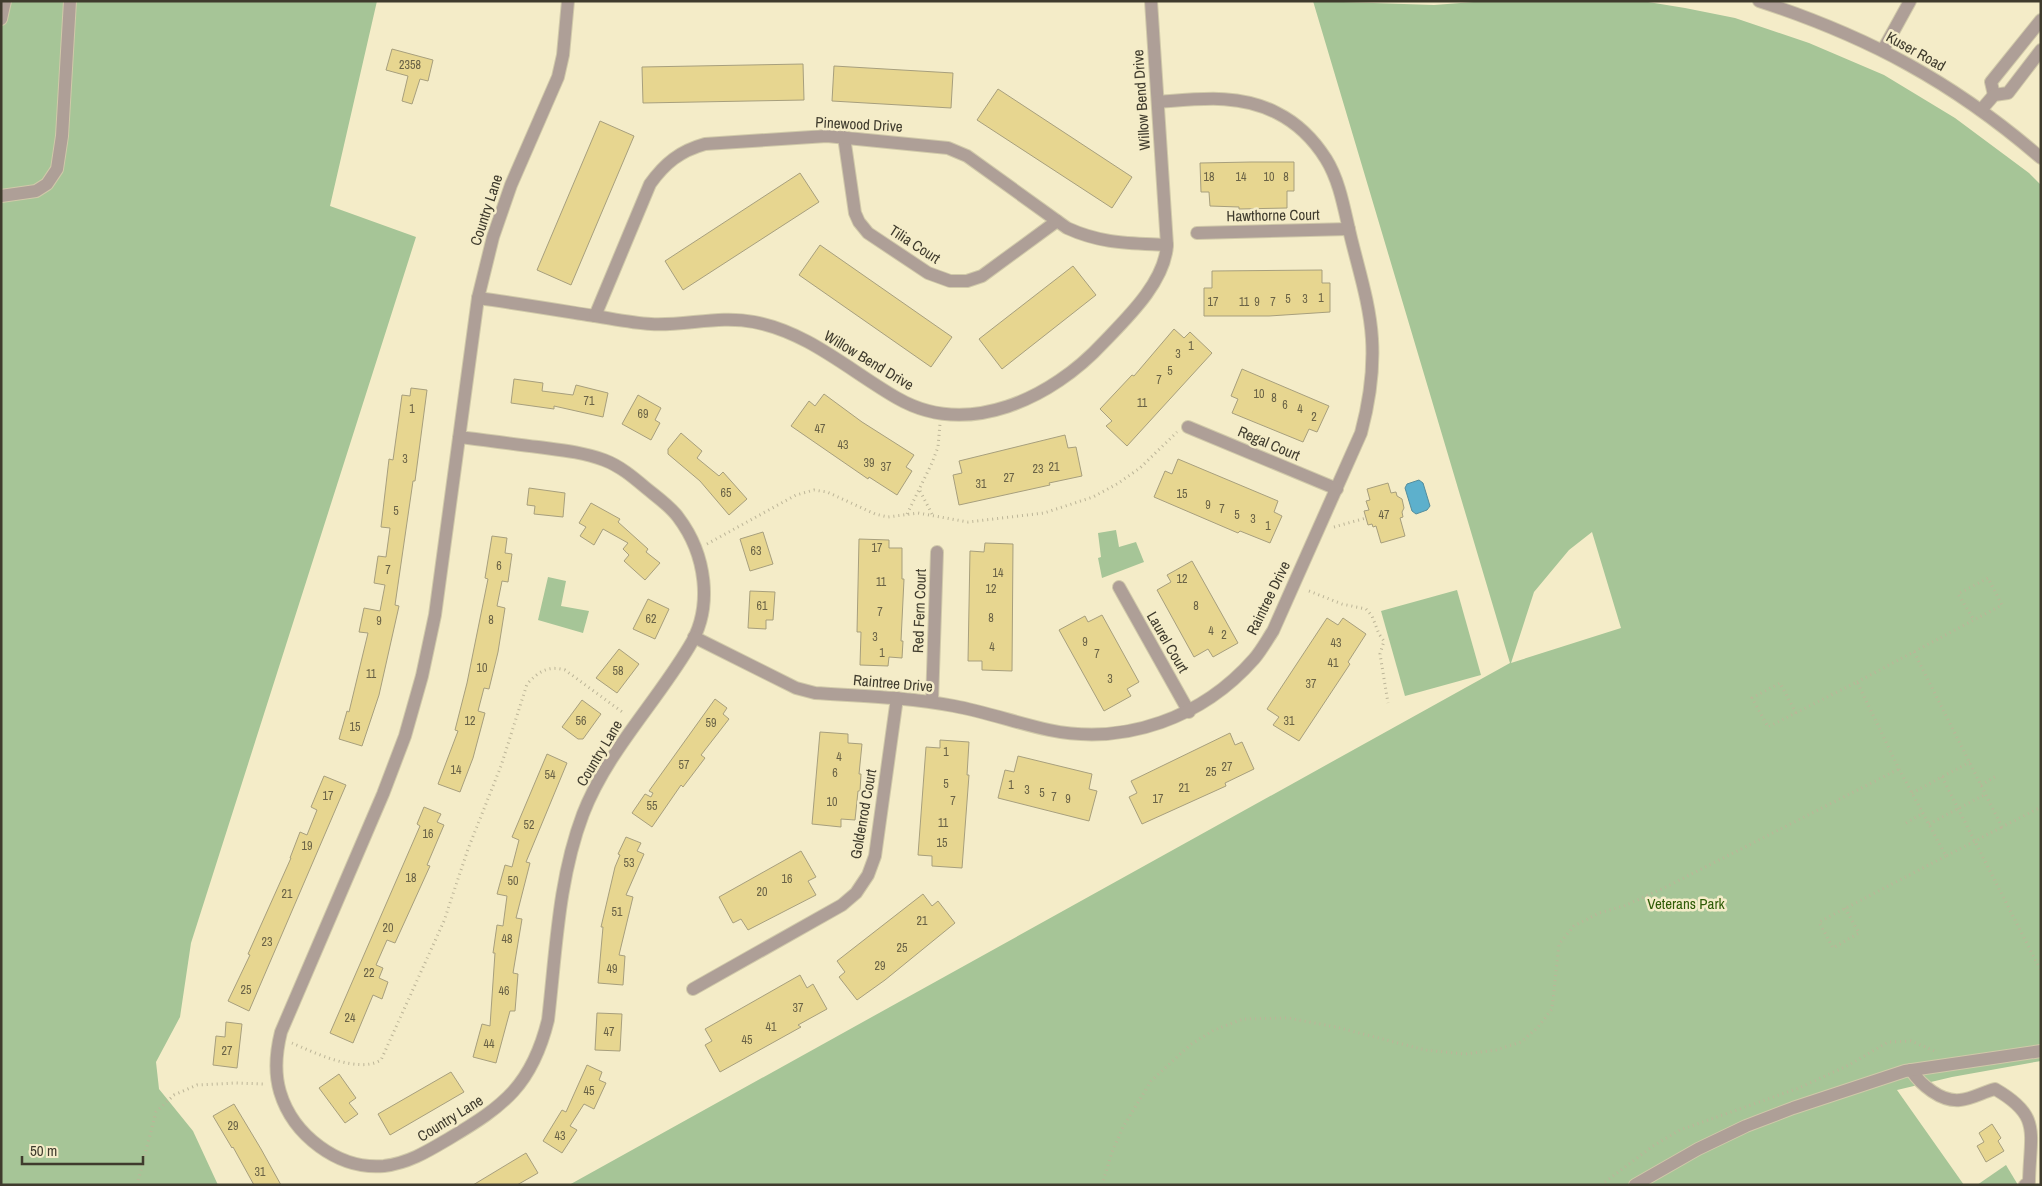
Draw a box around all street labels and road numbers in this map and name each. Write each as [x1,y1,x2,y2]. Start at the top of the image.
street label: Kuser Road [1883,26,1949,76]
street label: Willow Bend Drive [1127,49,1155,151]
street label: Pinewood Drive [815,111,903,137]
street label: Country Lane [465,171,507,248]
street label: Hawthorne Court [1226,204,1320,226]
street label: Tilia Court [885,220,945,269]
street label: Willow Bend Drive [820,325,918,395]
street label: Regal Court [1235,421,1304,466]
street label: Raintree Drive [1241,557,1295,639]
street label: Red Fern Court [907,568,931,653]
street label: Laurel Court [1142,607,1194,677]
street label: Raintree Drive [852,669,934,697]
street label: Country Lane [571,716,627,790]
street label: Goldenrod Court [845,767,881,861]
street label: Country Lane [413,1089,487,1146]

